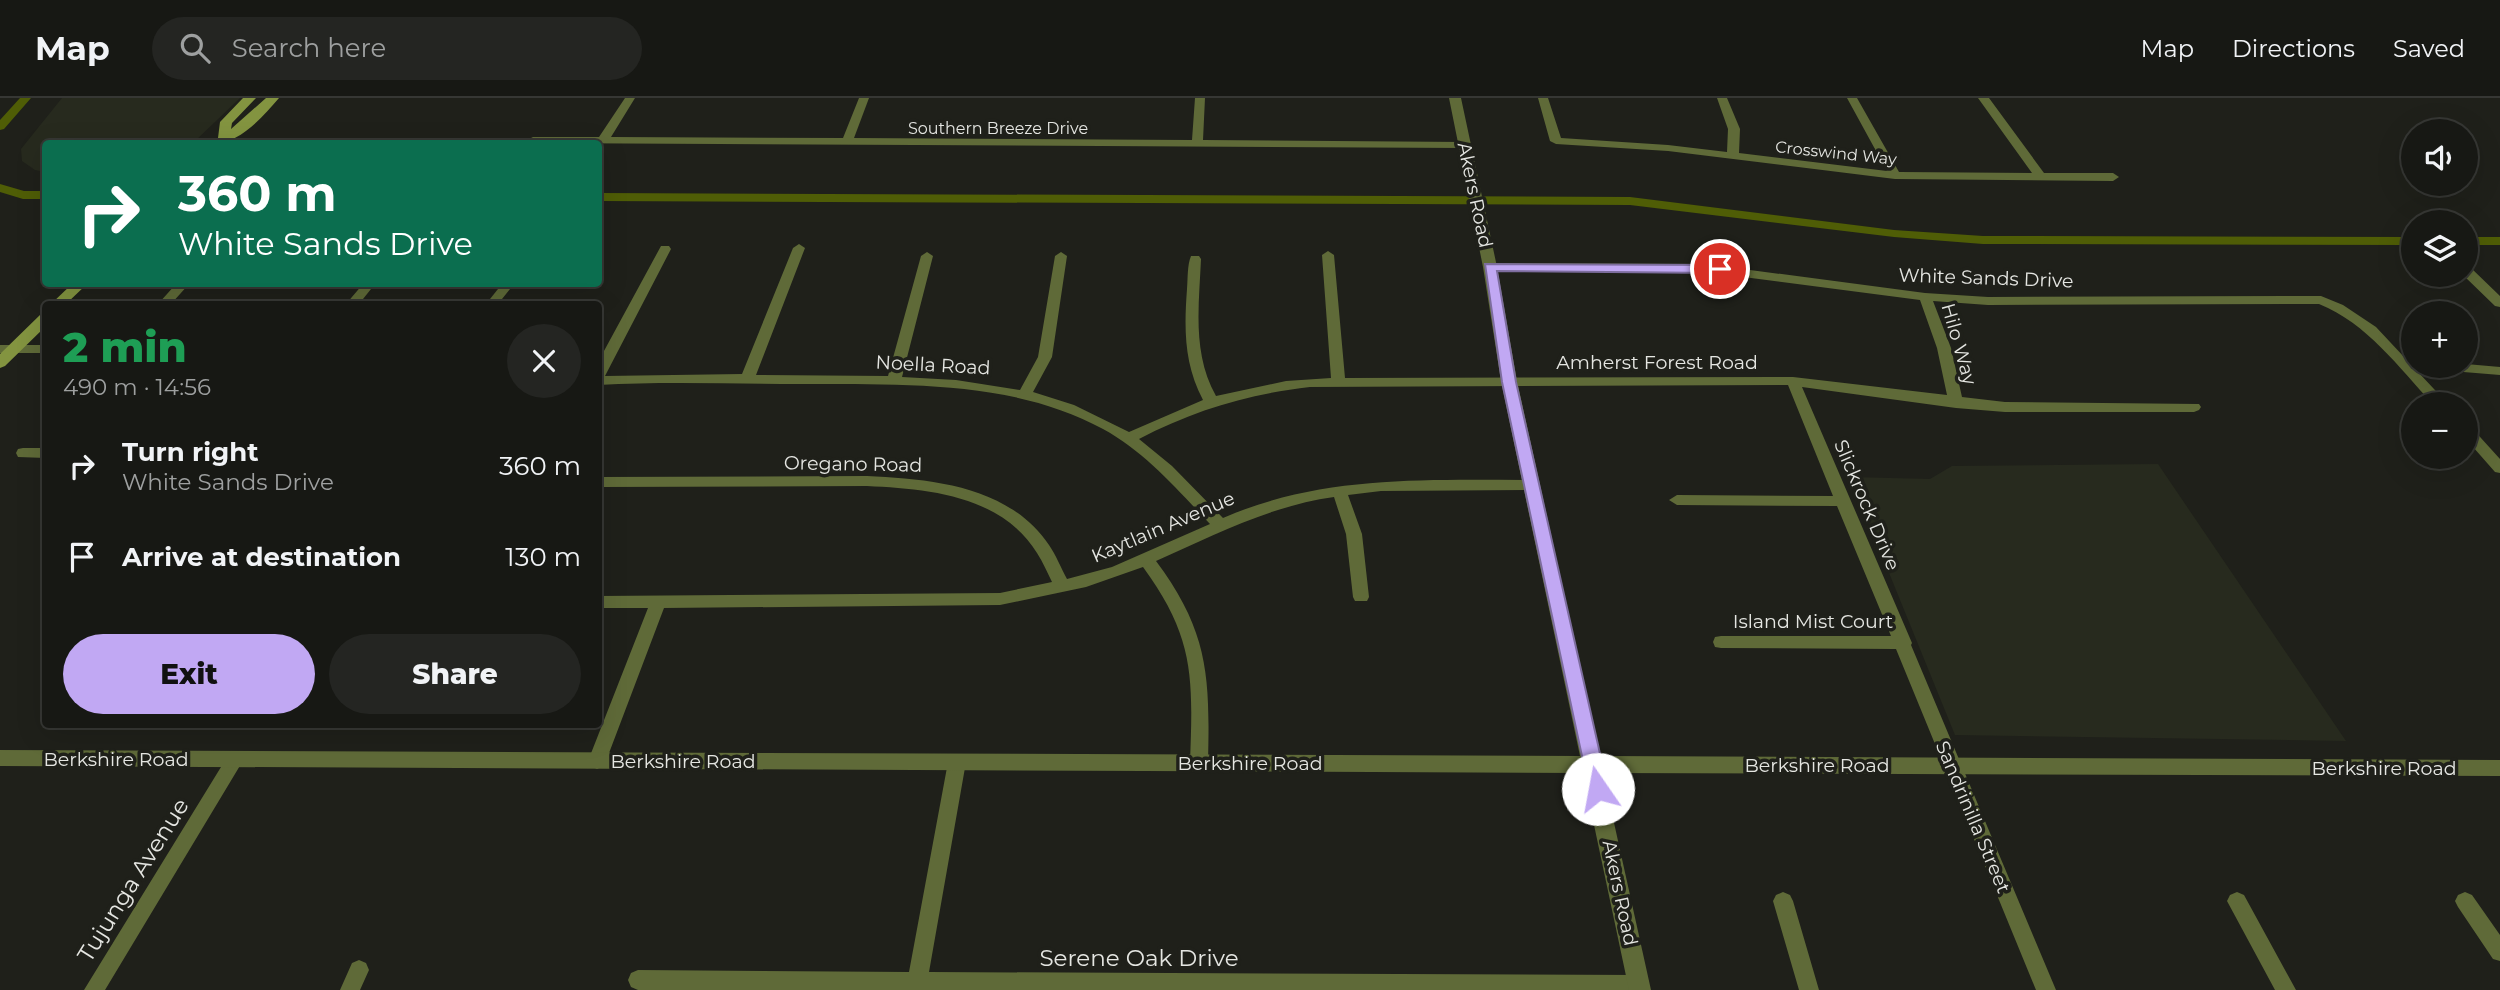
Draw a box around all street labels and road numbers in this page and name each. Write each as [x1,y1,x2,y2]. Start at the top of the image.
street label: Southern Breeze Drive [908,119,1088,138]
street label: Crosswind Way [1774,137,1898,169]
street label: Akers Road [1453,140,1497,250]
street label: White Sands Drive [1898,263,2074,293]
street label: Hilo Way [1936,301,1982,388]
street label: Noella Road [875,351,991,379]
street label: Amherst Forest Road [1556,351,1758,374]
street label: Slickrock Drive [1829,436,1905,574]
street label: Oregano Road [784,451,922,477]
street label: Kaytlain Avenue [1088,486,1238,568]
street label: Island Mist Court [1733,610,1894,633]
street label: Sandrinilla Street [1931,737,2016,897]
street label: Berkshire Road [43,748,189,771]
street label: Berkshire Road [610,750,756,773]
street label: Berkshire Road [1177,752,1323,775]
street label: Berkshire Road [1744,754,1890,777]
street label: Berkshire Road [2311,757,2457,780]
street label: Tujunga Avenue [71,793,195,967]
street label: Akers Road [1598,838,1642,948]
street label: Serene Oak Drive [1039,944,1239,972]

